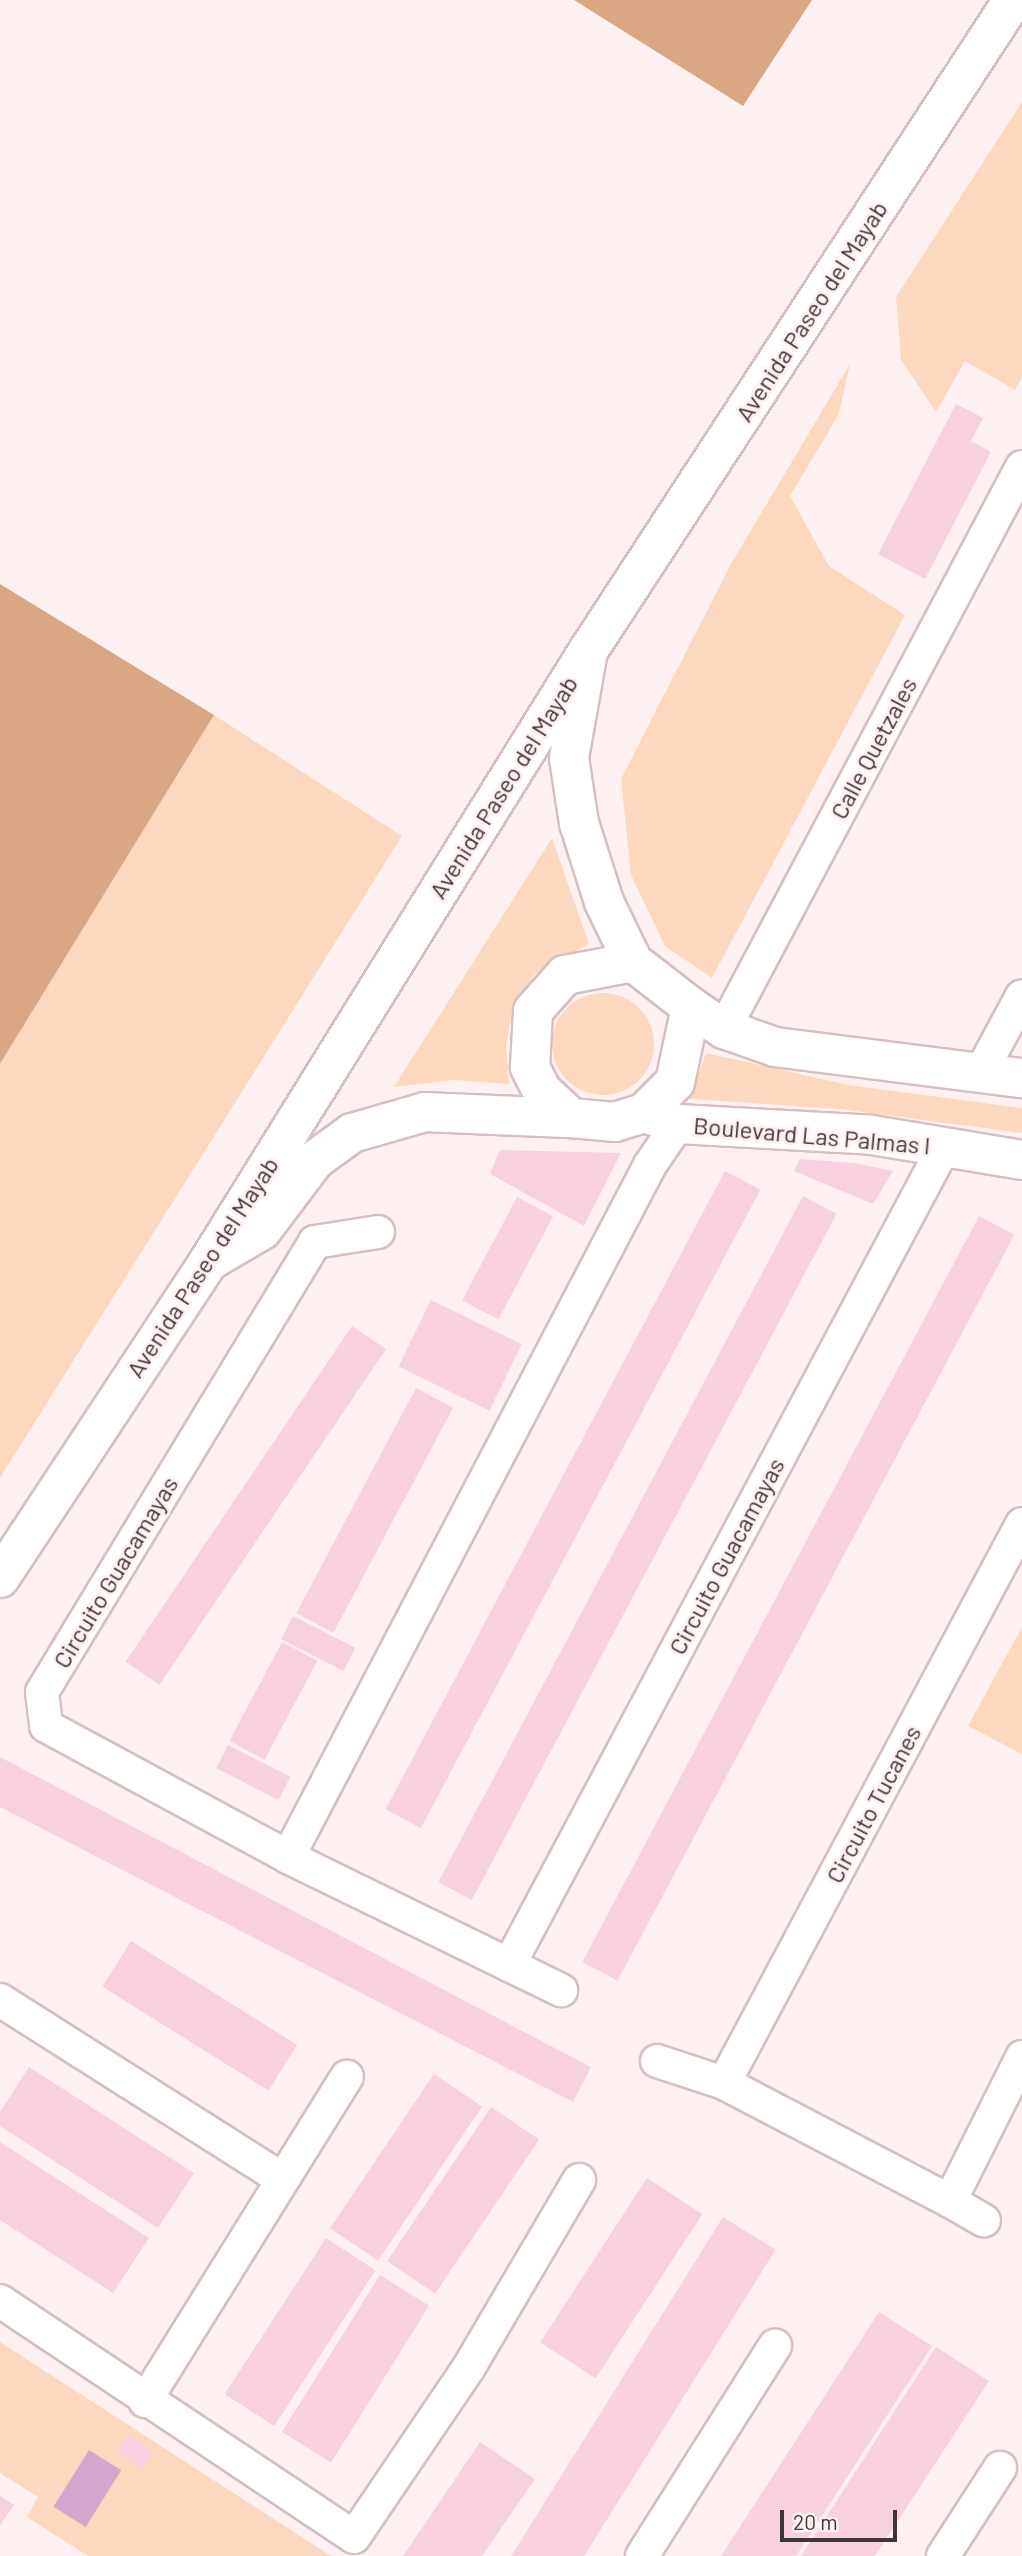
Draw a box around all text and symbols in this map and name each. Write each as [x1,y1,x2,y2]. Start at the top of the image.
street label: Avenida Paseo del Mayab [729,195,893,427]
street label: Avenida Paseo del Mayab [423,670,583,904]
street label: Calle Quetzales [824,672,922,824]
street label: Boulevard Las Palmas I [692,1110,932,1160]
street label: Avenida Paseo del Mayab [120,1151,284,1383]
street label: Circuito Guacamayas [662,1453,790,1659]
street label: Circuito Guacamayas [46,1471,184,1673]
street label: Circuito Tucanes [819,1720,927,1888]
scale bar [784,2496,901,2540]
text: 20 m [793,2509,838,2534]

